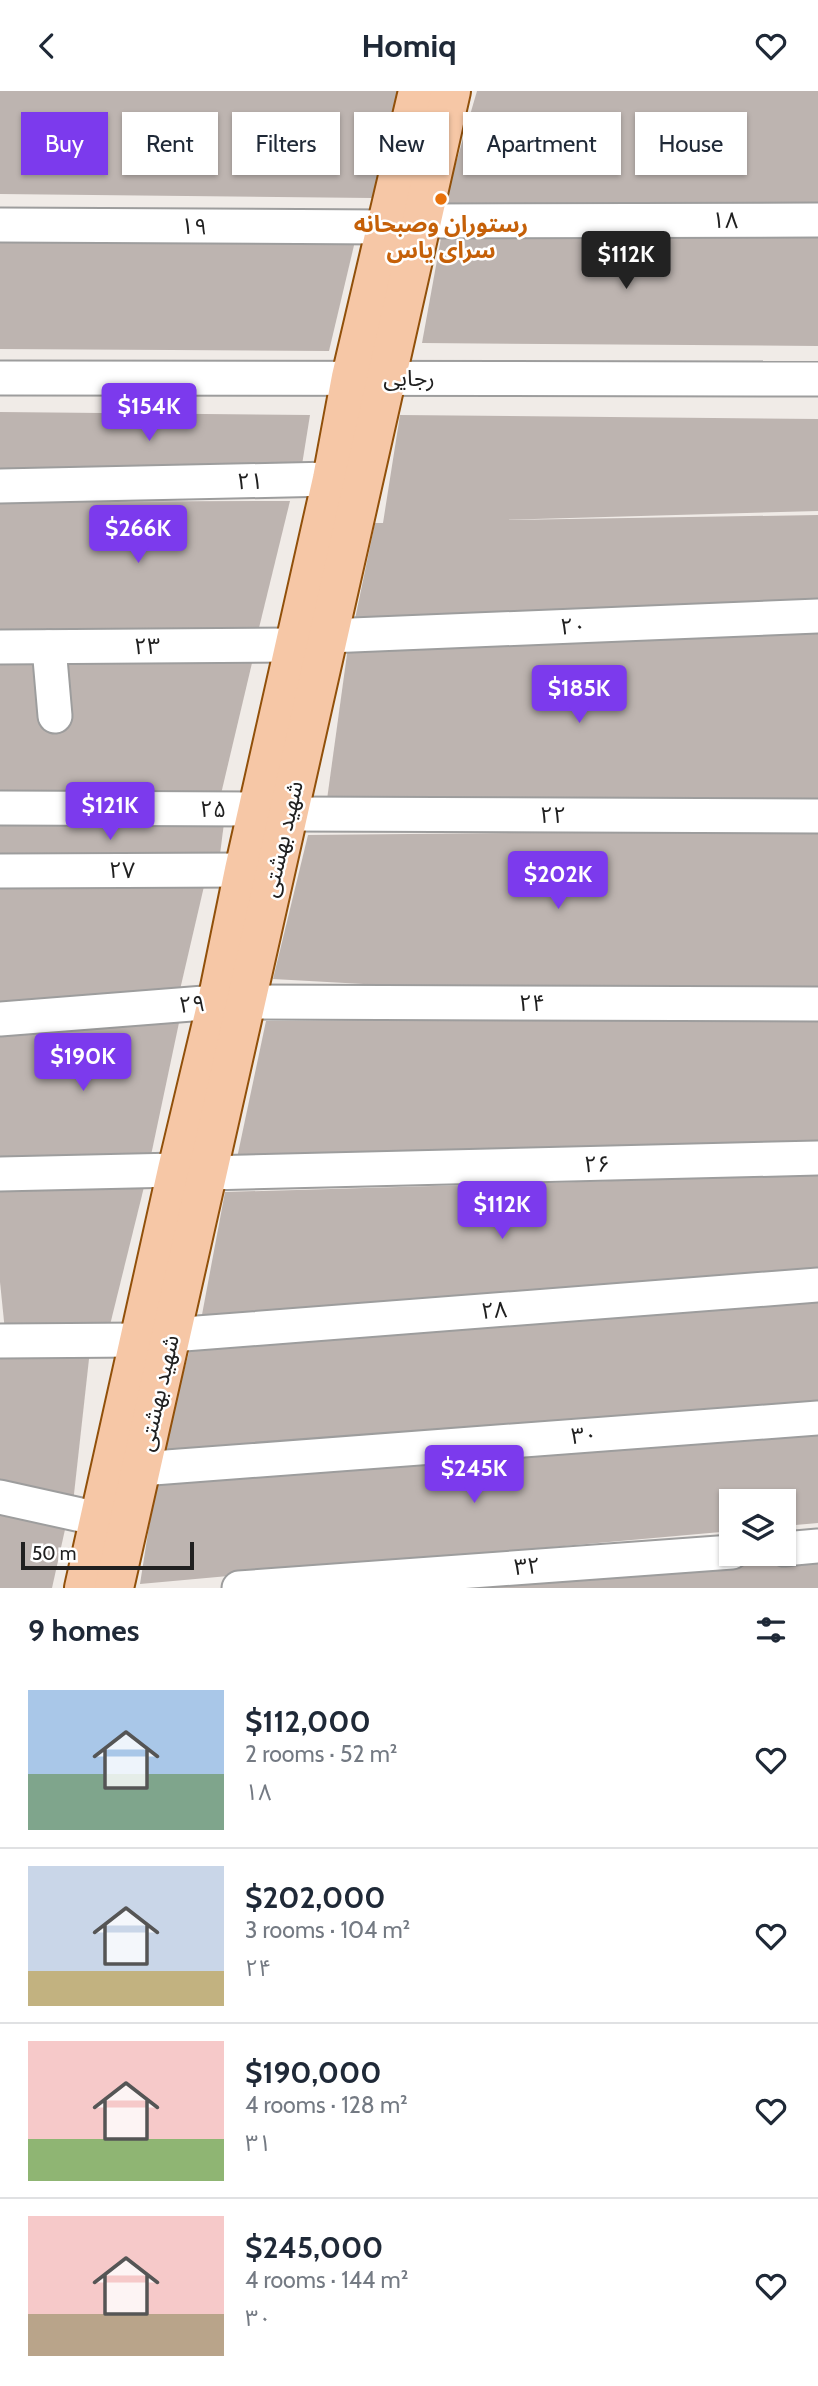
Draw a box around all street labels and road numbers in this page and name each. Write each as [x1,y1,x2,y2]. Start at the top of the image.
street label: ۱۸ [712,206,738,234]
street label: ۱۹ [181,212,207,240]
street label: رجایی [383,364,435,392]
street label: ۲۱ [237,467,263,495]
street label: ۲۰ [559,612,587,640]
street label: ۲۳ [134,632,160,660]
street label: شهید بهشتی [255,778,309,900]
street label: ۲۵ [200,795,226,823]
street label: ۲۲ [540,801,566,829]
street label: ۲۷ [109,856,135,884]
street label: ۲۹ [178,989,206,1019]
street label: ۲۴ [519,989,545,1017]
street label: ۲۶ [584,1150,610,1178]
street label: ۲۸ [480,1295,508,1325]
street label: شهید بهشتی [131,1332,185,1454]
street label: ۳۰ [570,1420,598,1450]
street label: ۳۲ [513,1551,541,1581]

